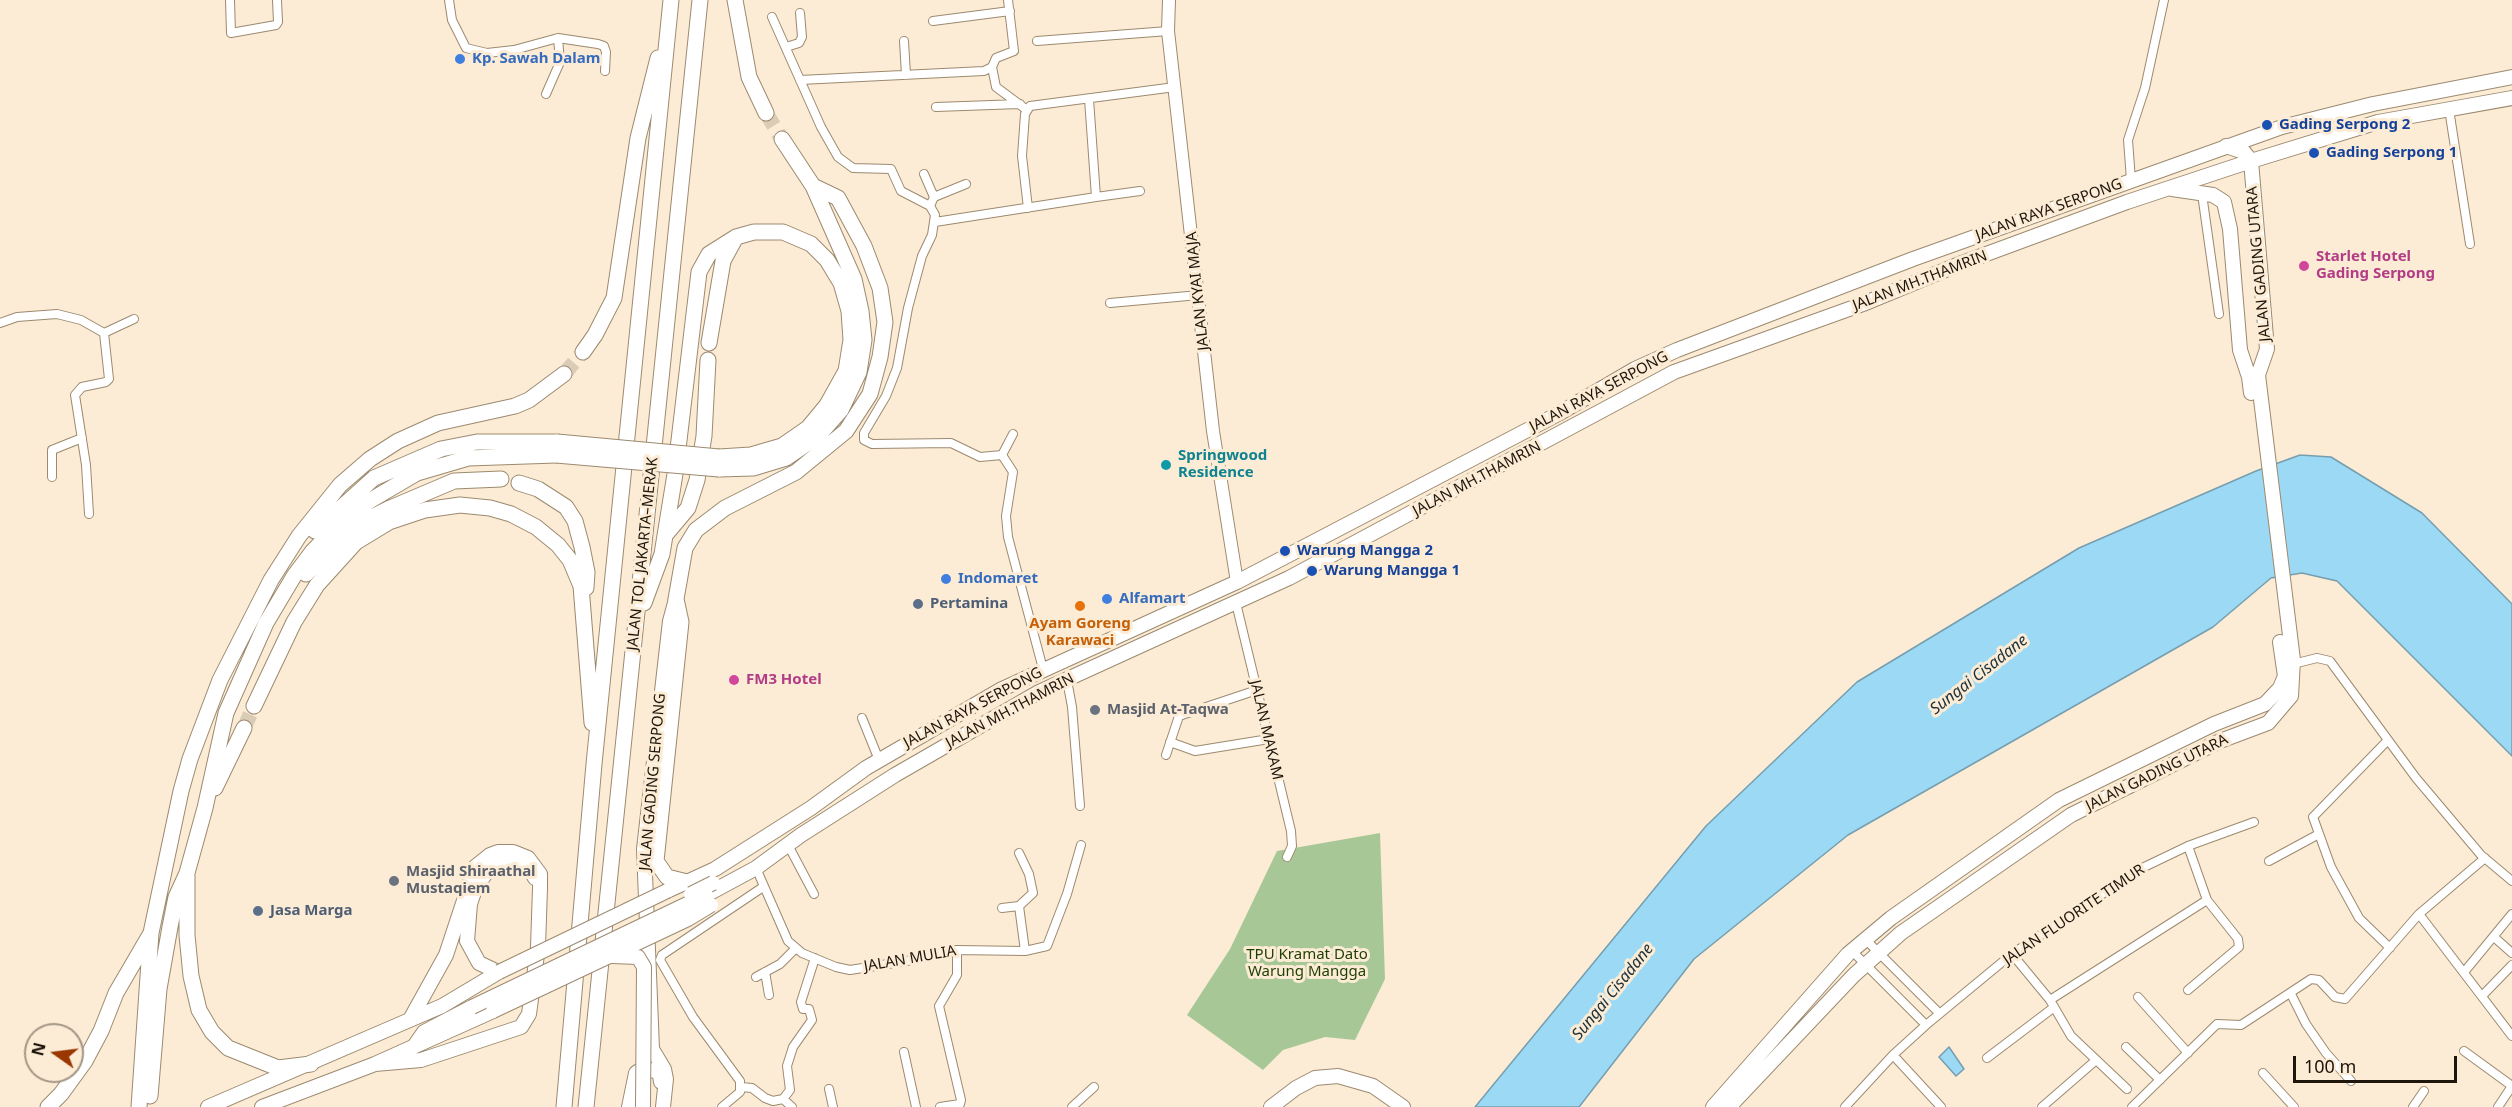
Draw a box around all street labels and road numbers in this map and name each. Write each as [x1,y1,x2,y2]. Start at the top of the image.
street label: JALAN RAYA SERPONG [1973,175,2125,245]
street label: JALAN GADING UTARA [2243,186,2275,342]
street label: JALAN KYAI MAJA [1183,231,1213,351]
street label: JALAN MH.THAMRIN [1850,247,1990,315]
street label: JALAN RAYA SERPONG [1527,348,1671,436]
street label: JALAN MH.THAMRIN [1410,438,1544,520]
street label: JALAN TOL JAKARTA–MERAK [624,456,662,652]
street label: JALAN RAYA SERPONG [901,664,1045,752]
street label: JALAN MH.THAMRIN [943,670,1077,752]
street label: JALAN MAKAM [1246,678,1286,782]
street label: JALAN GADING SERPONG [636,692,670,872]
street label: JALAN GADING UTARA [2083,731,2231,815]
street label: JALAN FLUORITE TIMUR [2000,861,2148,969]
street label: JALAN MULIA [862,942,958,976]

